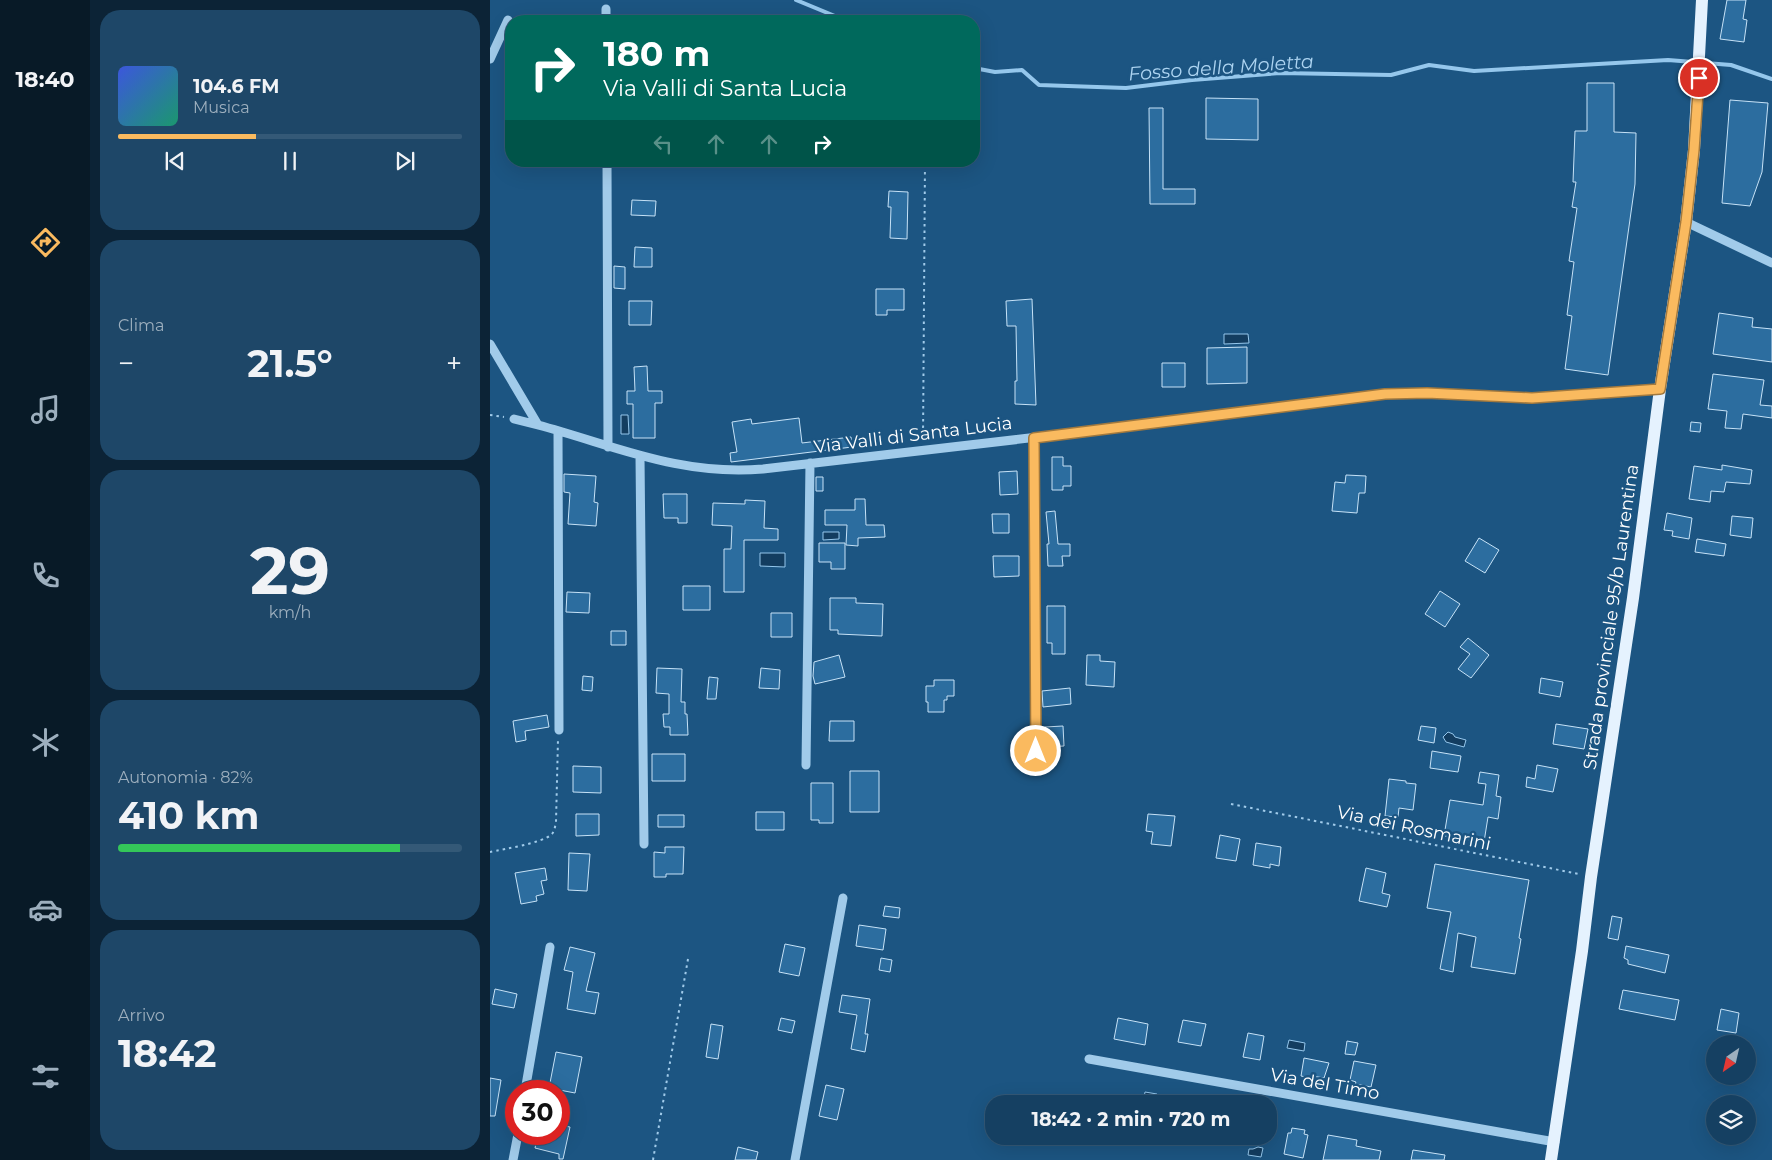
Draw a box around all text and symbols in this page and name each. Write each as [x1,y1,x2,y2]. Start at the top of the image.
text: 180 m [603,32,710,75]
icon: right [520,35,585,100]
water label: Fosso della Moletta [1128,50,1315,85]
pin [1678,57,1720,99]
icon: arrive [1685,64,1713,92]
text: 18:40 [15,66,75,93]
text: 104.6 FM [193,75,279,98]
text: Via Valli di Santa Lucia [603,75,847,102]
text: Musica [193,98,250,117]
icon: left [649,130,677,158]
icon: ahead [702,130,730,158]
icon: ahead [755,130,783,158]
icon: right [808,130,836,158]
icon: previous [161,147,189,175]
icon: pause [276,147,304,175]
icon: next [391,147,419,175]
icon: directions [28,225,63,260]
text: Clima [118,316,164,335]
text: 21.5° [247,340,333,387]
text: − [118,346,134,380]
text: + [446,346,462,380]
icon: music [28,392,63,427]
street label: Via Valli di Santa Lucia [813,412,1013,458]
street label: Strada provinciale 95/b Laurentina [1579,463,1643,771]
text: 29 [250,531,330,610]
icon: phone [28,558,63,593]
text: km/h [269,603,311,622]
position arrow [1009,724,1061,776]
icon: climate [28,725,63,760]
text: Autonomia · 82% [118,768,253,787]
text: 410 km [118,792,259,839]
street label: Via dei Rosmarini [1335,801,1493,855]
icon: car [28,892,63,927]
text: Arrivo [118,1006,165,1025]
text: 18:42 [118,1030,217,1077]
north arrow [1706,1035,1756,1085]
map controls [1706,1035,1756,1145]
icon: filters [28,1059,63,1094]
street label: Via del Timo [1269,1064,1381,1104]
speed limit sign: 30 [505,1080,570,1145]
button: layers [1706,1095,1756,1145]
text: 18:42 · 2 min · 720 m [1032,1108,1230,1131]

